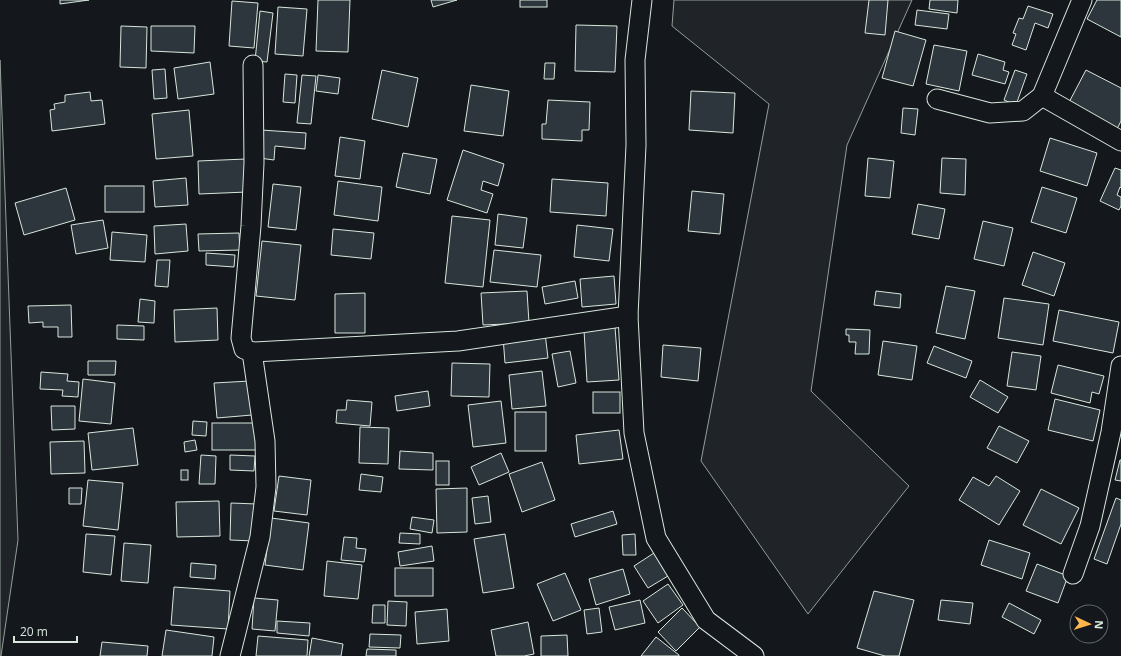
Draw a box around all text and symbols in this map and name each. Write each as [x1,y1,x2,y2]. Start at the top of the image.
north arrow [1069,604,1109,644]
scale bar [14,618,77,644]
text: N [1092,620,1107,630]
text: 20 m [20,623,48,640]

